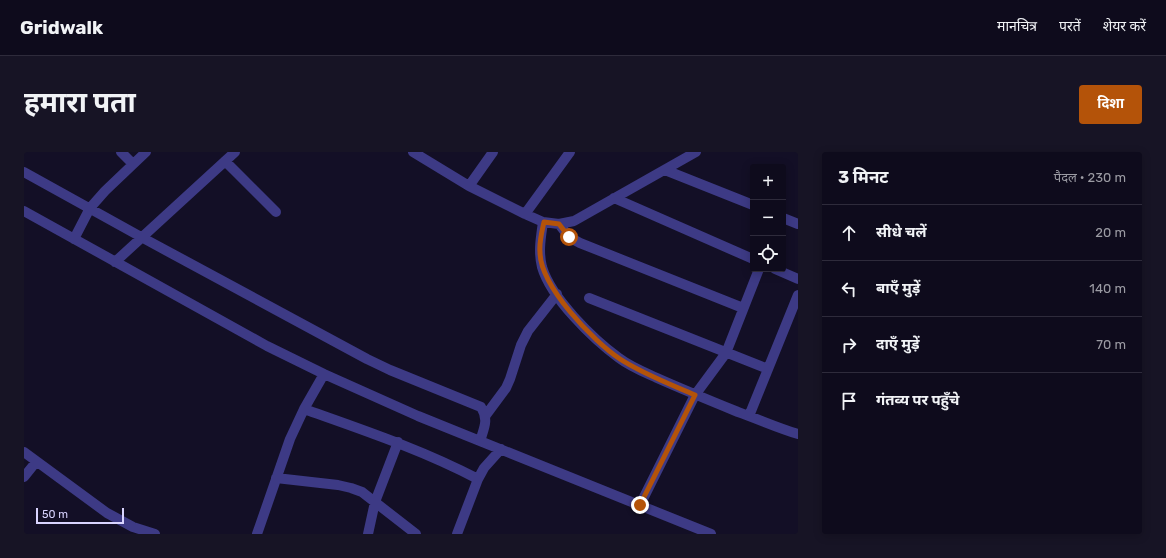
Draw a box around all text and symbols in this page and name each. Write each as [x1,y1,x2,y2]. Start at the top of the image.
text: Gridwalk [20,16,103,39]
text: मानचित्र [997,18,1037,35]
text: परतें [1059,18,1081,35]
text: शेयर करें [1103,18,1146,35]
button: दिशा [1079,85,1142,124]
text: हमारा पता [24,86,136,119]
map controls [750,164,786,272]
button: + [750,164,786,200]
text: 3 मिनट [838,167,889,187]
text: पैदल · 230 m [1054,170,1126,185]
button: − [750,200,786,236]
icon: ahead [838,222,860,244]
text: सीधे चलें [876,223,926,241]
text: 20 m [1095,225,1126,240]
route start [560,228,578,246]
button: locate [750,236,786,272]
icon: left [838,278,860,300]
text: बाएँ मुड़ें [876,279,920,297]
text: 140 m [1089,281,1126,296]
icon: right [838,334,860,356]
text: दाएँ मुड़ें [876,335,919,353]
text: 70 m [1096,337,1126,352]
icon: arrive [838,390,860,412]
text: गंतव्य पर पहुँचे [876,391,960,409]
route end [631,496,649,514]
scale bar [36,506,124,525]
text: 50 m [42,508,68,521]

